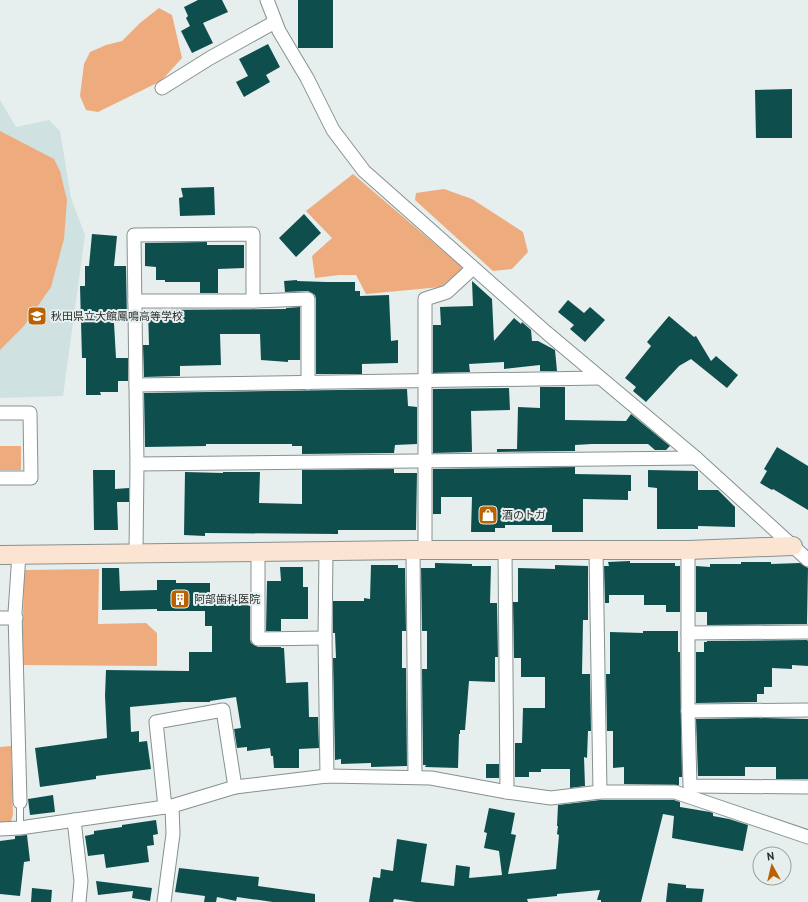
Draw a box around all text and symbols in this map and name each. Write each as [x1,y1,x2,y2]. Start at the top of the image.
school or university icon: 秋田県立大館鳳鳴高等学校 [26,305,48,327]
place label: 秋田県立大館鳳鳴高等学校 [51,309,183,323]
shop icon: 酒のトガ [477,504,499,526]
place label: 酒のトガ [502,508,546,522]
building icon: 阿部歯科医院 [169,588,191,610]
place label: 阿部歯科医院 [194,592,260,606]
north arrow [752,846,792,886]
text: N [766,849,775,864]

